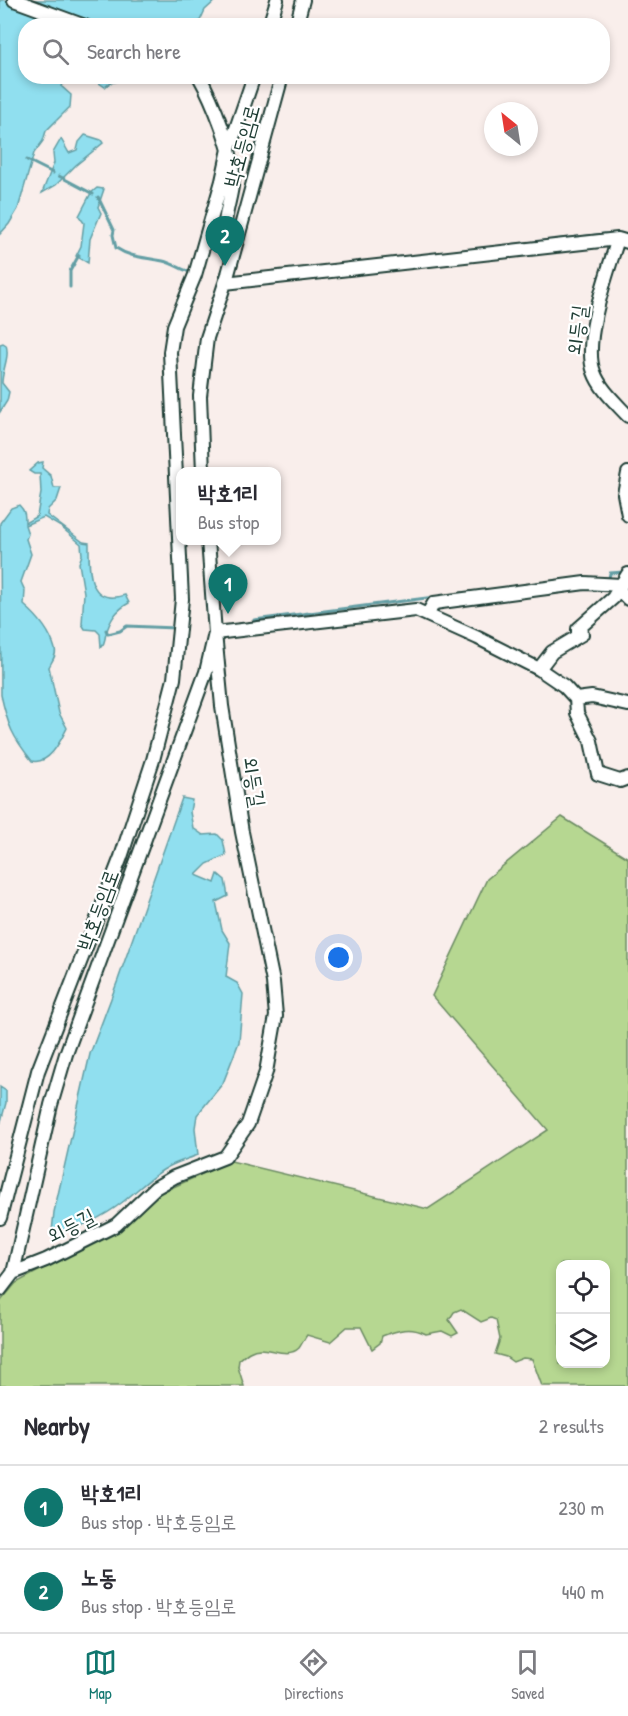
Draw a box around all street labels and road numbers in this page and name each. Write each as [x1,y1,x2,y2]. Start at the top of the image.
street label: 박호등임로 [217,101,266,190]
street label: 외등길 [559,303,594,357]
street label: 외등길 [236,755,273,809]
street label: 박호등임로 [69,865,126,954]
street label: 외등길 [42,1201,100,1250]

